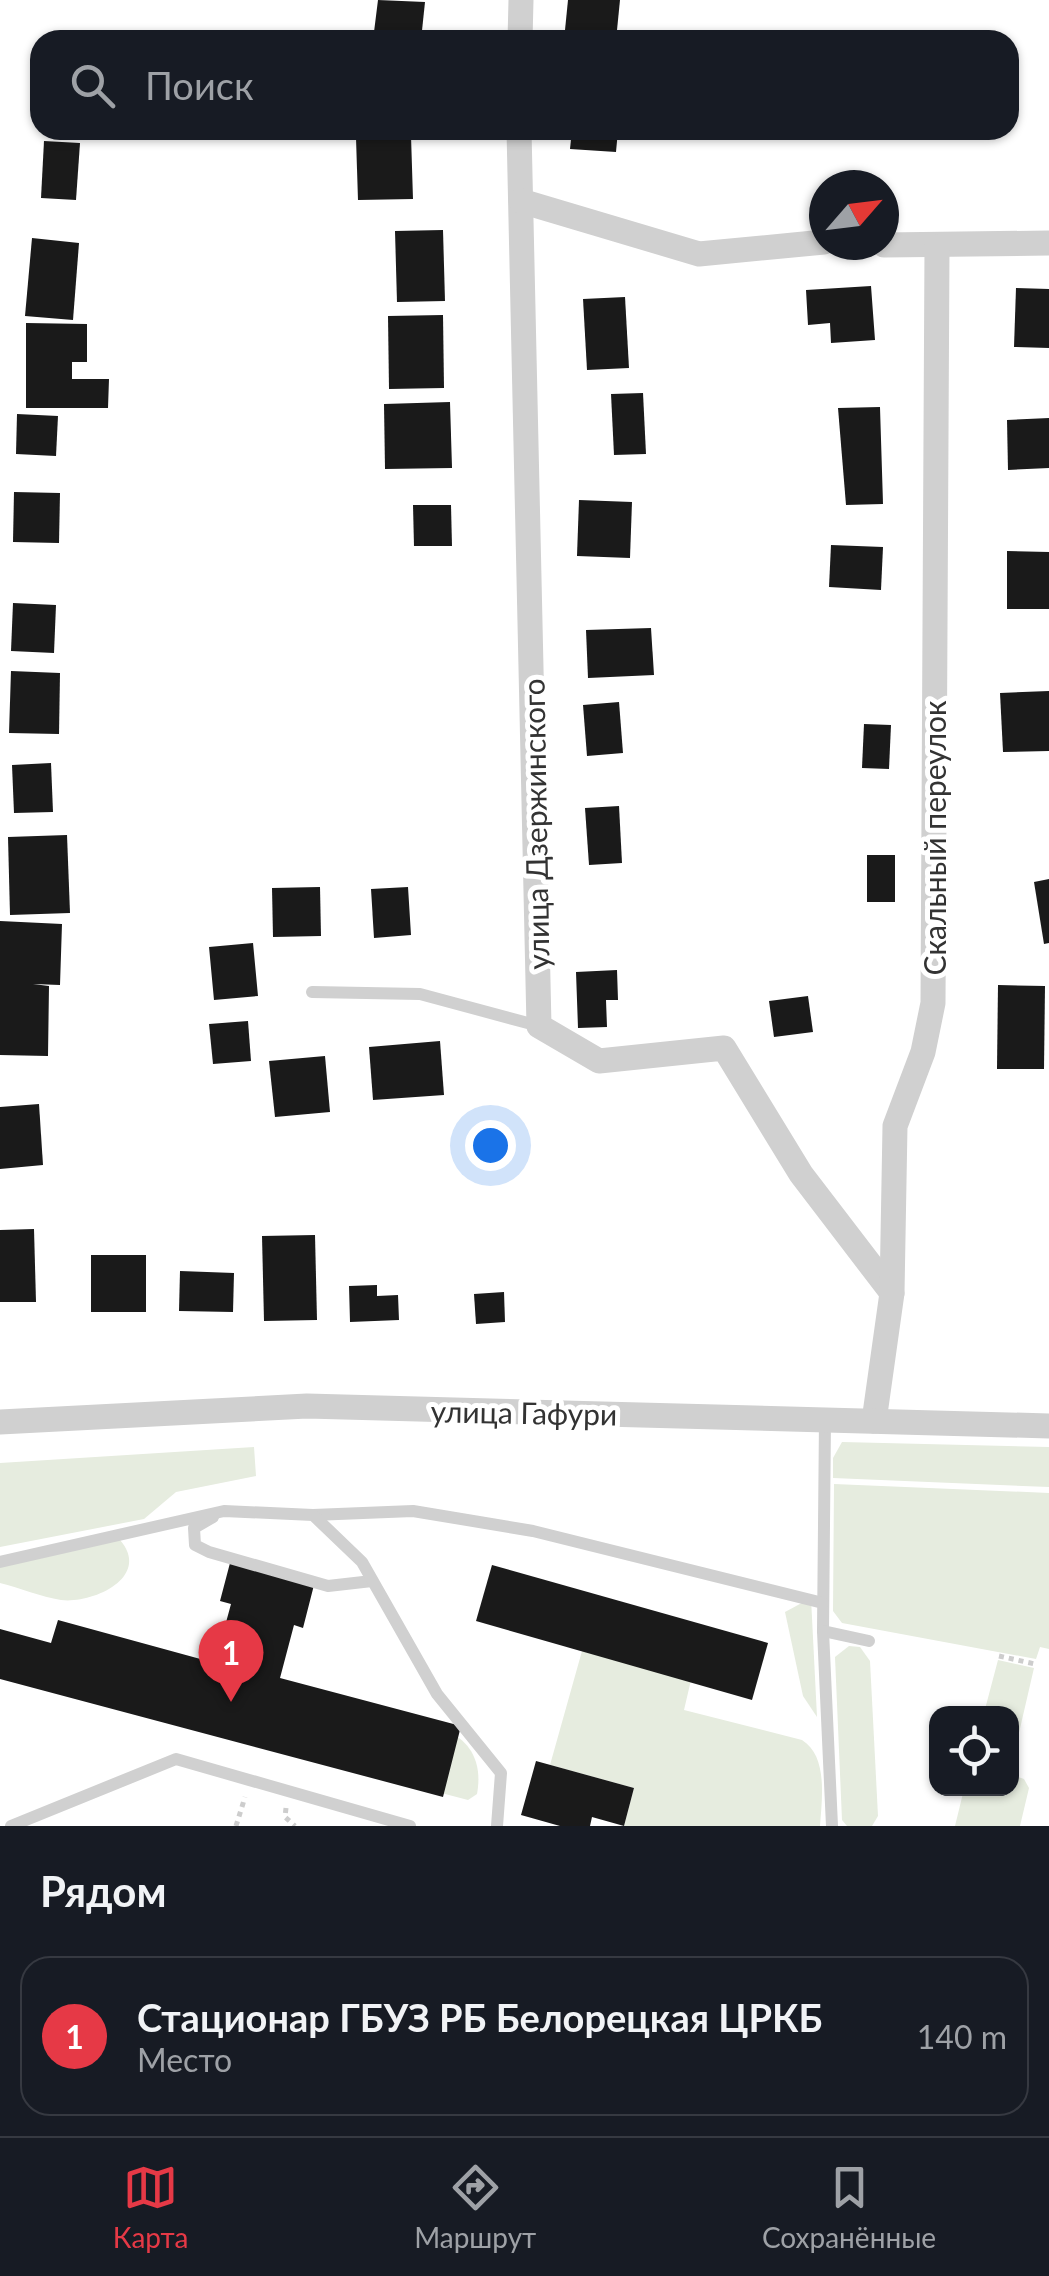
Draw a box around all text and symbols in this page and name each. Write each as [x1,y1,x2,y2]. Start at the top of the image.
search box [30,30,1019,140]
icon: search [65,58,120,113]
text: Поиск [145,62,254,108]
north arrow [809,170,899,260]
street label: улица Дзержинского [514,678,556,970]
street label: Скальный переулок [916,700,952,975]
your location [465,1120,516,1171]
street label: улица Гафури [430,1392,618,1432]
pin: 1 [198,1620,264,1702]
map controls [929,1706,1019,1796]
button: locate [929,1706,1019,1796]
text: Рядом [40,1866,167,1916]
text: Стационар ГБУЗ РБ Белорецкая ЦРКБ [137,1994,822,2040]
text: 1 [65,2017,84,2056]
text: 140 m [917,2017,1007,2056]
text: Место [137,2040,232,2079]
tab: Карта [113,2160,189,2254]
tab: Маршрут [414,2160,536,2254]
tab: Сохранённые [762,2160,936,2254]

